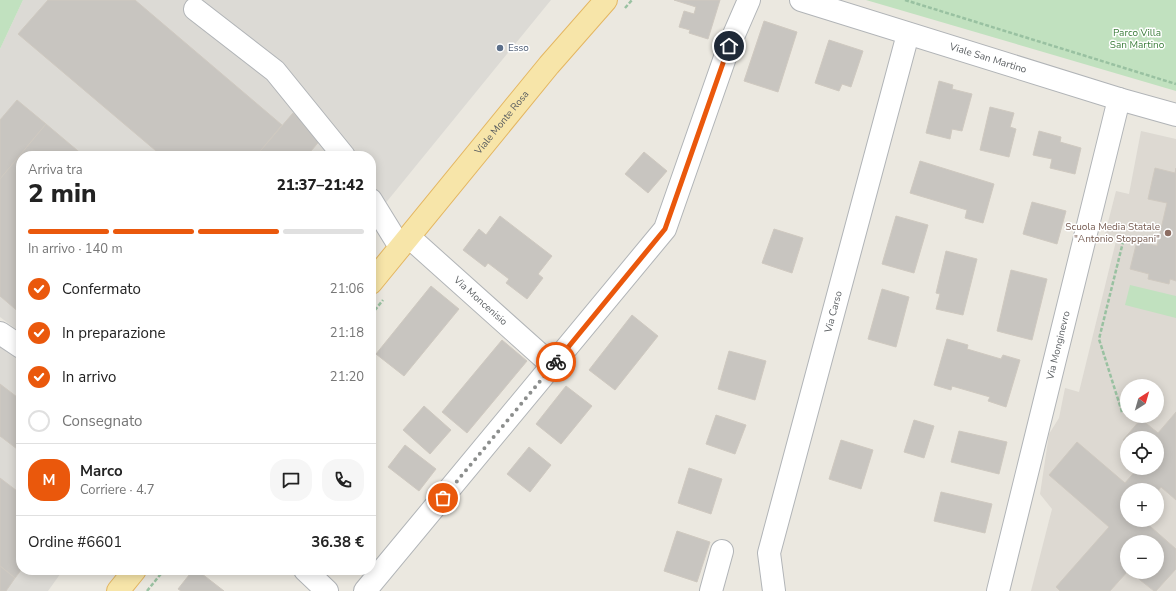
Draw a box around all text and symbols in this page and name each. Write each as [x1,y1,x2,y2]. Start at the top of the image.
park label: Parco Villa San Martino [1110,26,1165,52]
pin [712,29,746,63]
icon: home [718,35,740,57]
street label: Viale San Martino [947,39,1029,77]
place label: Esso [508,41,529,55]
marker: Esso [495,43,505,53]
street label: Viale Monte Rosa [471,88,532,158]
text: Arriva tra [28,161,83,179]
text: 21:37–21:42 [277,175,364,195]
text: 2 min [28,176,96,211]
place label: Scuola Media Statale "Antonio Stoppani" [1065,220,1160,246]
marker: Scuola Media Statale "Antonio Stoppani" [1163,228,1173,238]
text: In arrivo · 140 m [28,240,123,258]
street label: Via Moncenisio [450,273,511,329]
icon: check [28,278,50,300]
text: Confermato [62,279,141,299]
text: 21:06 [330,280,364,298]
street label: Via Carso [821,289,846,335]
street label: Via Monginevro [1043,309,1074,382]
icon: check [28,322,50,344]
text: In preparazione [62,323,165,343]
text: 21:18 [330,324,364,342]
courier [536,342,576,382]
icon: bike [545,351,567,373]
icon: check [28,366,50,388]
text: In arrivo [62,367,116,387]
text: 21:20 [330,368,364,386]
north arrow [1120,379,1164,423]
map controls [1120,379,1164,579]
text: Consegnato [62,411,142,431]
button: locate [1120,431,1164,475]
button: chat [270,459,312,501]
button: phone [322,459,364,501]
text: Marco [80,461,123,481]
text: M [42,470,56,490]
text: Corriere · 4.7 [80,481,154,499]
pin [426,481,460,515]
button: + [1120,483,1164,527]
icon: bag [432,487,454,509]
text: Ordine #6601 [28,532,122,552]
text: 36.38 € [311,532,364,552]
button: − [1120,535,1164,579]

